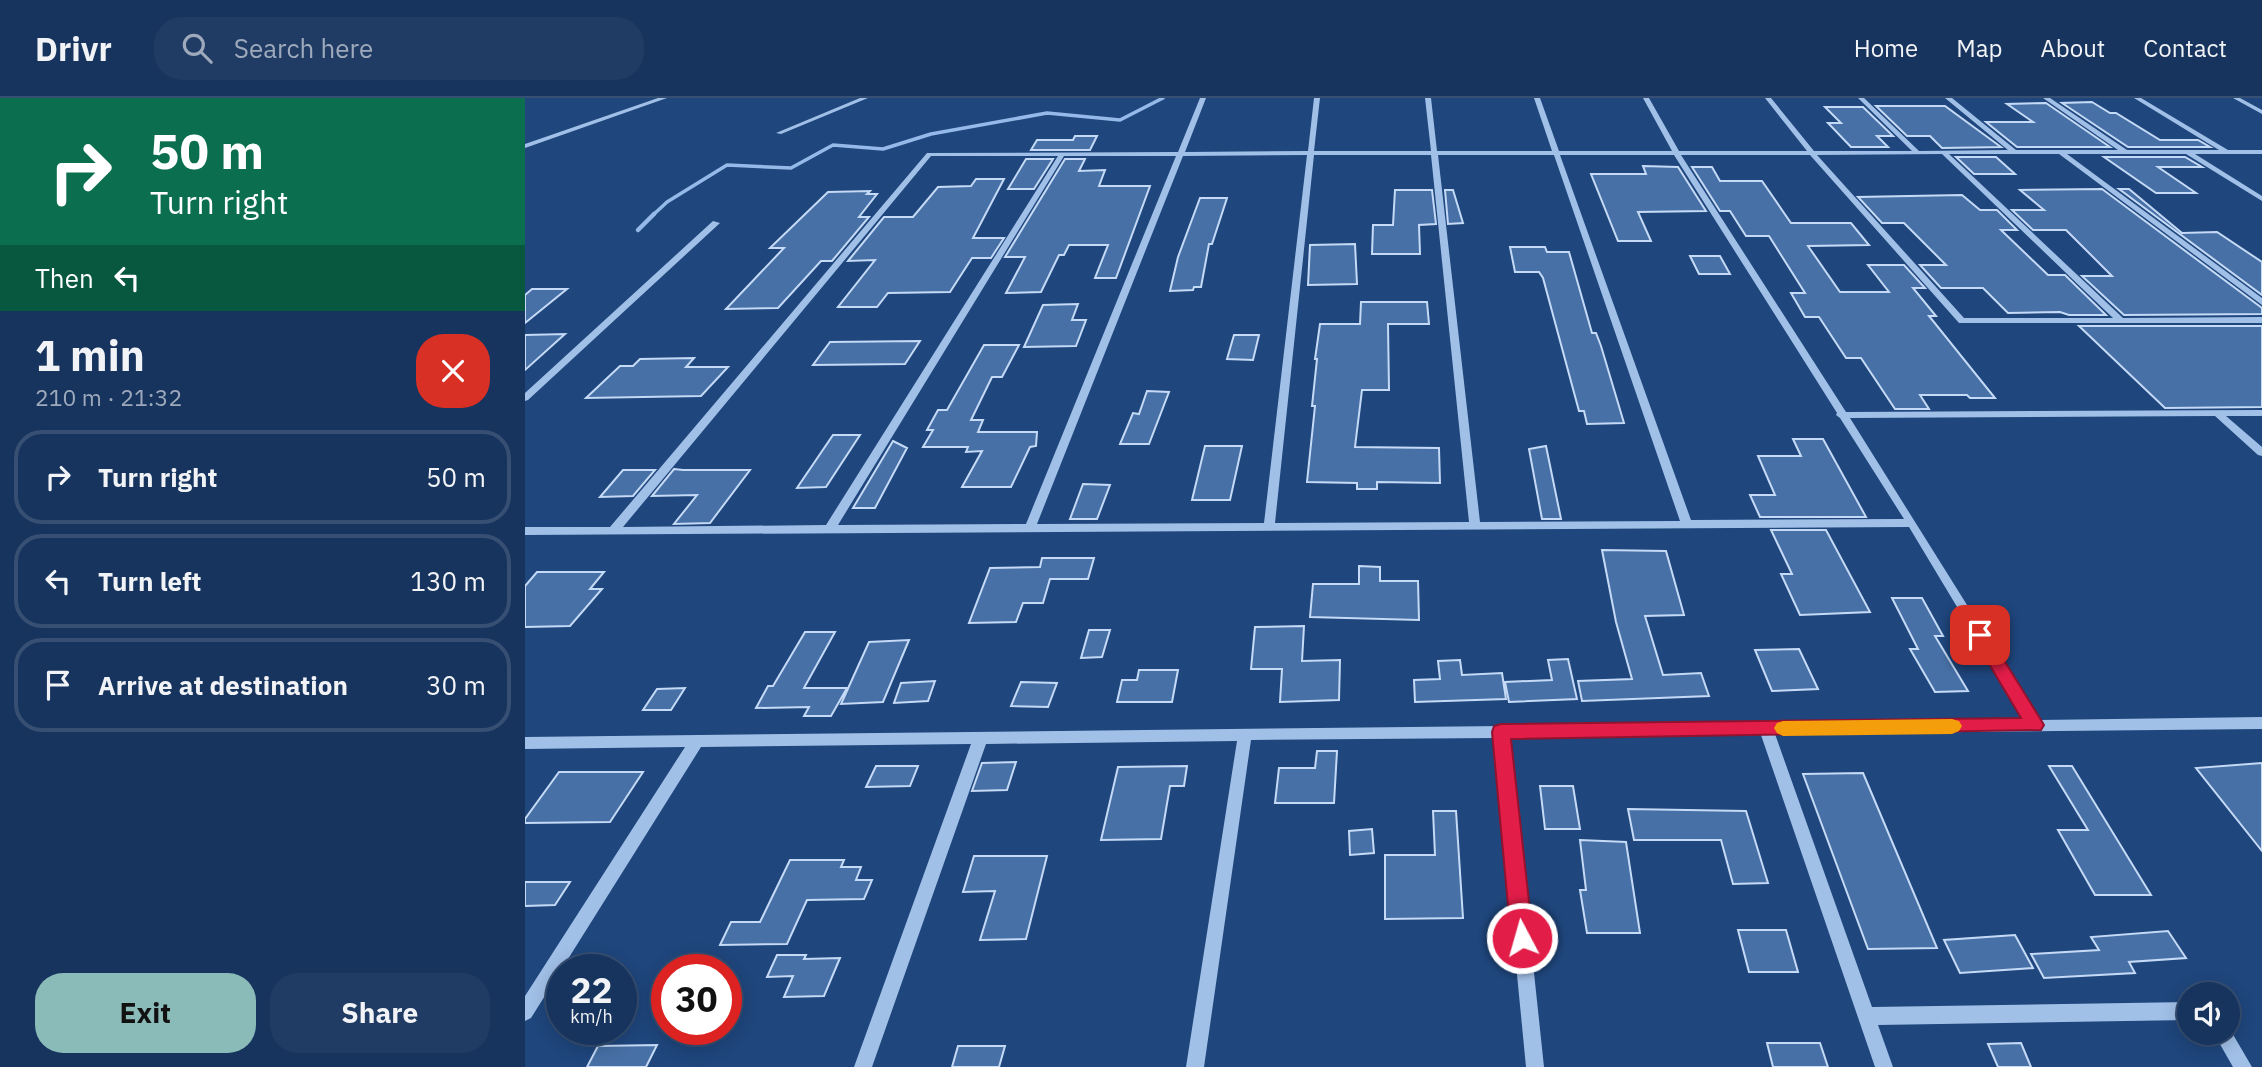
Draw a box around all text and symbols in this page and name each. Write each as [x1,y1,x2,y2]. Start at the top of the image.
search box [154,17,644,80]
text: Drivr [35,27,112,70]
icon: search [178,29,216,67]
text: Search here [234,31,373,65]
text: Home [1854,32,1918,64]
text: Map [1956,32,2002,64]
text: About [2040,32,2105,64]
text: Contact [2143,32,2227,64]
text: 50 m [150,119,264,182]
icon: right [35,126,126,217]
text: Turn right [150,181,288,223]
icon: left [108,259,146,297]
text: Then [35,261,94,295]
text: 1 min [35,328,145,383]
button: close [416,334,490,408]
text: 210 m · 21:32 [35,382,182,412]
icon: right [39,458,77,496]
text: Turn right [98,460,217,494]
text: 50 m [426,460,486,494]
icon: left [39,562,77,600]
text: Turn left [98,564,201,598]
text: 130 m [410,564,486,598]
pin [1950,605,2010,665]
icon: arrive [1961,616,1999,654]
icon: arrive [39,666,77,704]
text: Arrive at destination [98,668,348,702]
text: 30 m [426,668,486,702]
position arrow [1485,901,1559,975]
speed limit sign: 30 [651,954,742,1045]
text: 22 [570,967,613,1013]
button: Exit [35,973,256,1053]
button: Share [270,973,490,1053]
map controls [2177,982,2240,1045]
button: sound [2177,982,2240,1045]
text: km/h [570,1005,613,1028]

